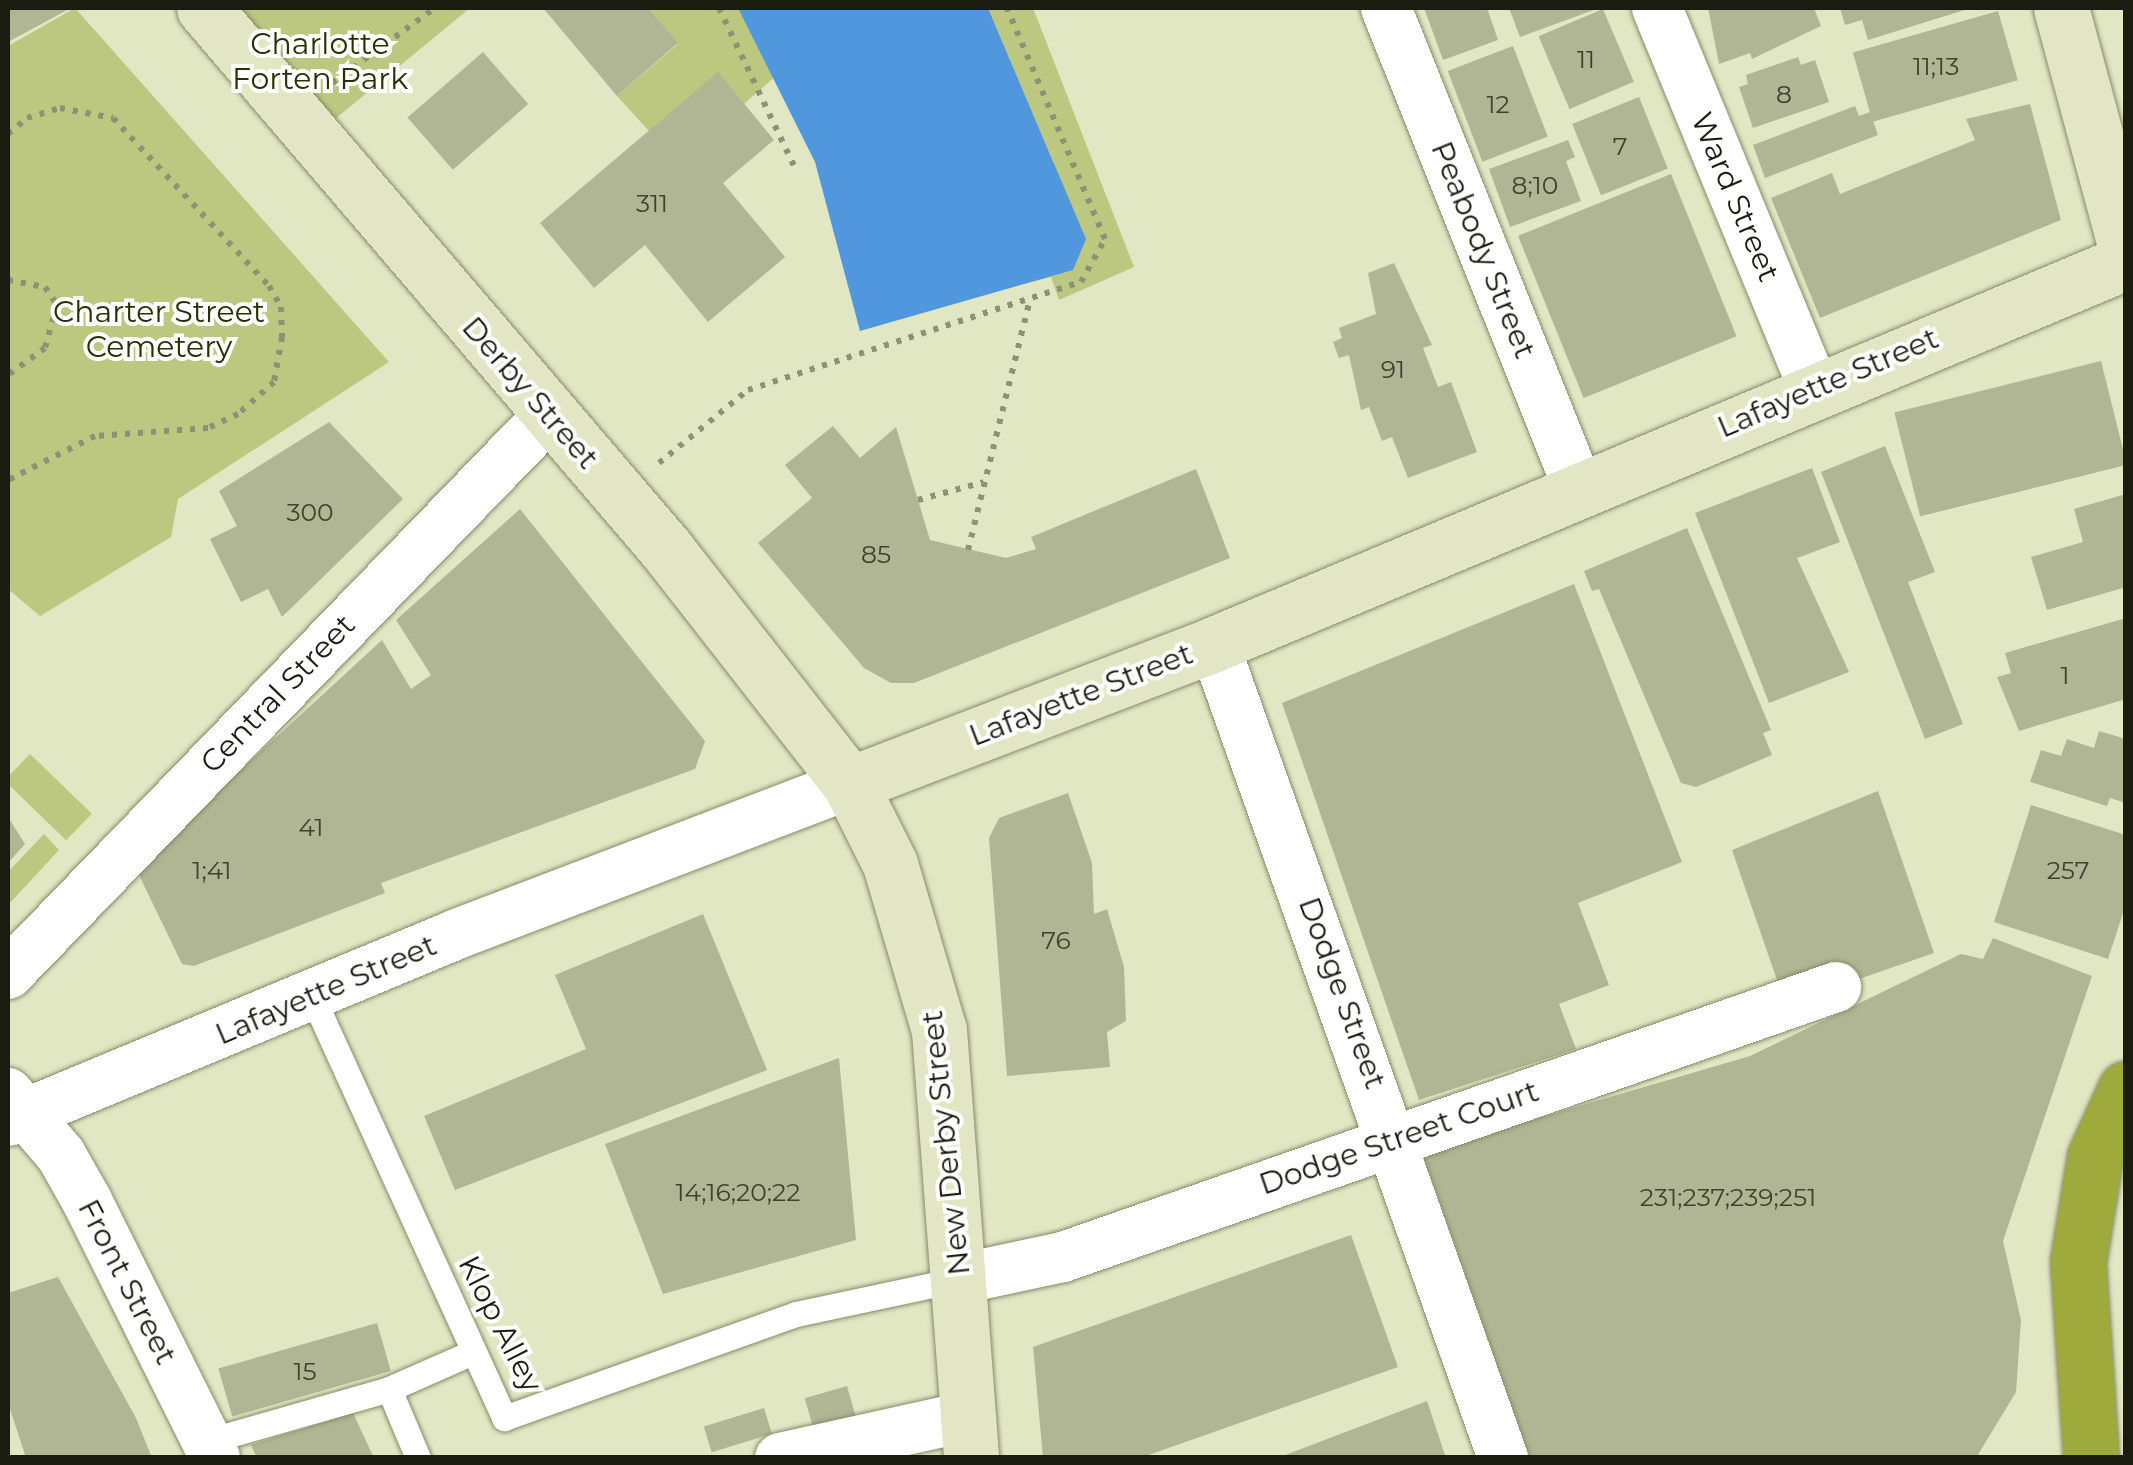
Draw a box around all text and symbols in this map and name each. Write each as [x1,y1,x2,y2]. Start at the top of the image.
park label: Charlotte Forten Park [232,26,408,96]
house number: 11 [1577,44,1595,74]
house number: 11;13 [1913,51,1959,81]
house number: 8 [1776,79,1792,109]
house number: 12 [1486,89,1510,119]
street label: Ward Street [1683,107,1787,287]
house number: 7 [1613,131,1627,161]
street label: Peabody Street [1423,136,1543,364]
house number: 8;10 [1512,170,1558,200]
house number: 311 [636,188,668,218]
park label: Charter Street Cemetery [53,294,265,364]
street label: Derby Street [454,310,606,476]
street label: Lafayette Street [1712,320,1944,446]
house number: 91 [1381,354,1405,384]
house number: 300 [286,497,334,527]
house number: 85 [861,539,891,569]
street label: Central Street [193,607,363,781]
street label: Lafayette Street [964,636,1198,754]
house number: 1 [2060,660,2070,690]
house number: 41 [299,812,323,842]
house number: 1;41 [192,855,232,885]
house number: 257 [2047,855,2089,885]
street label: Dodge Street [1291,892,1393,1094]
house number: 76 [1041,925,1071,955]
street label: Lafayette Street [210,927,442,1053]
street label: New Derby Street [914,1009,978,1277]
street label: Dodge Street Court [1255,1073,1543,1203]
house number: 14;16;20;22 [676,1177,800,1207]
house number: 231;237;239;251 [1640,1182,1816,1212]
street label: Front Street [70,1194,184,1370]
street label: Klop Alley [450,1250,550,1398]
house number: 15 [293,1356,317,1386]

